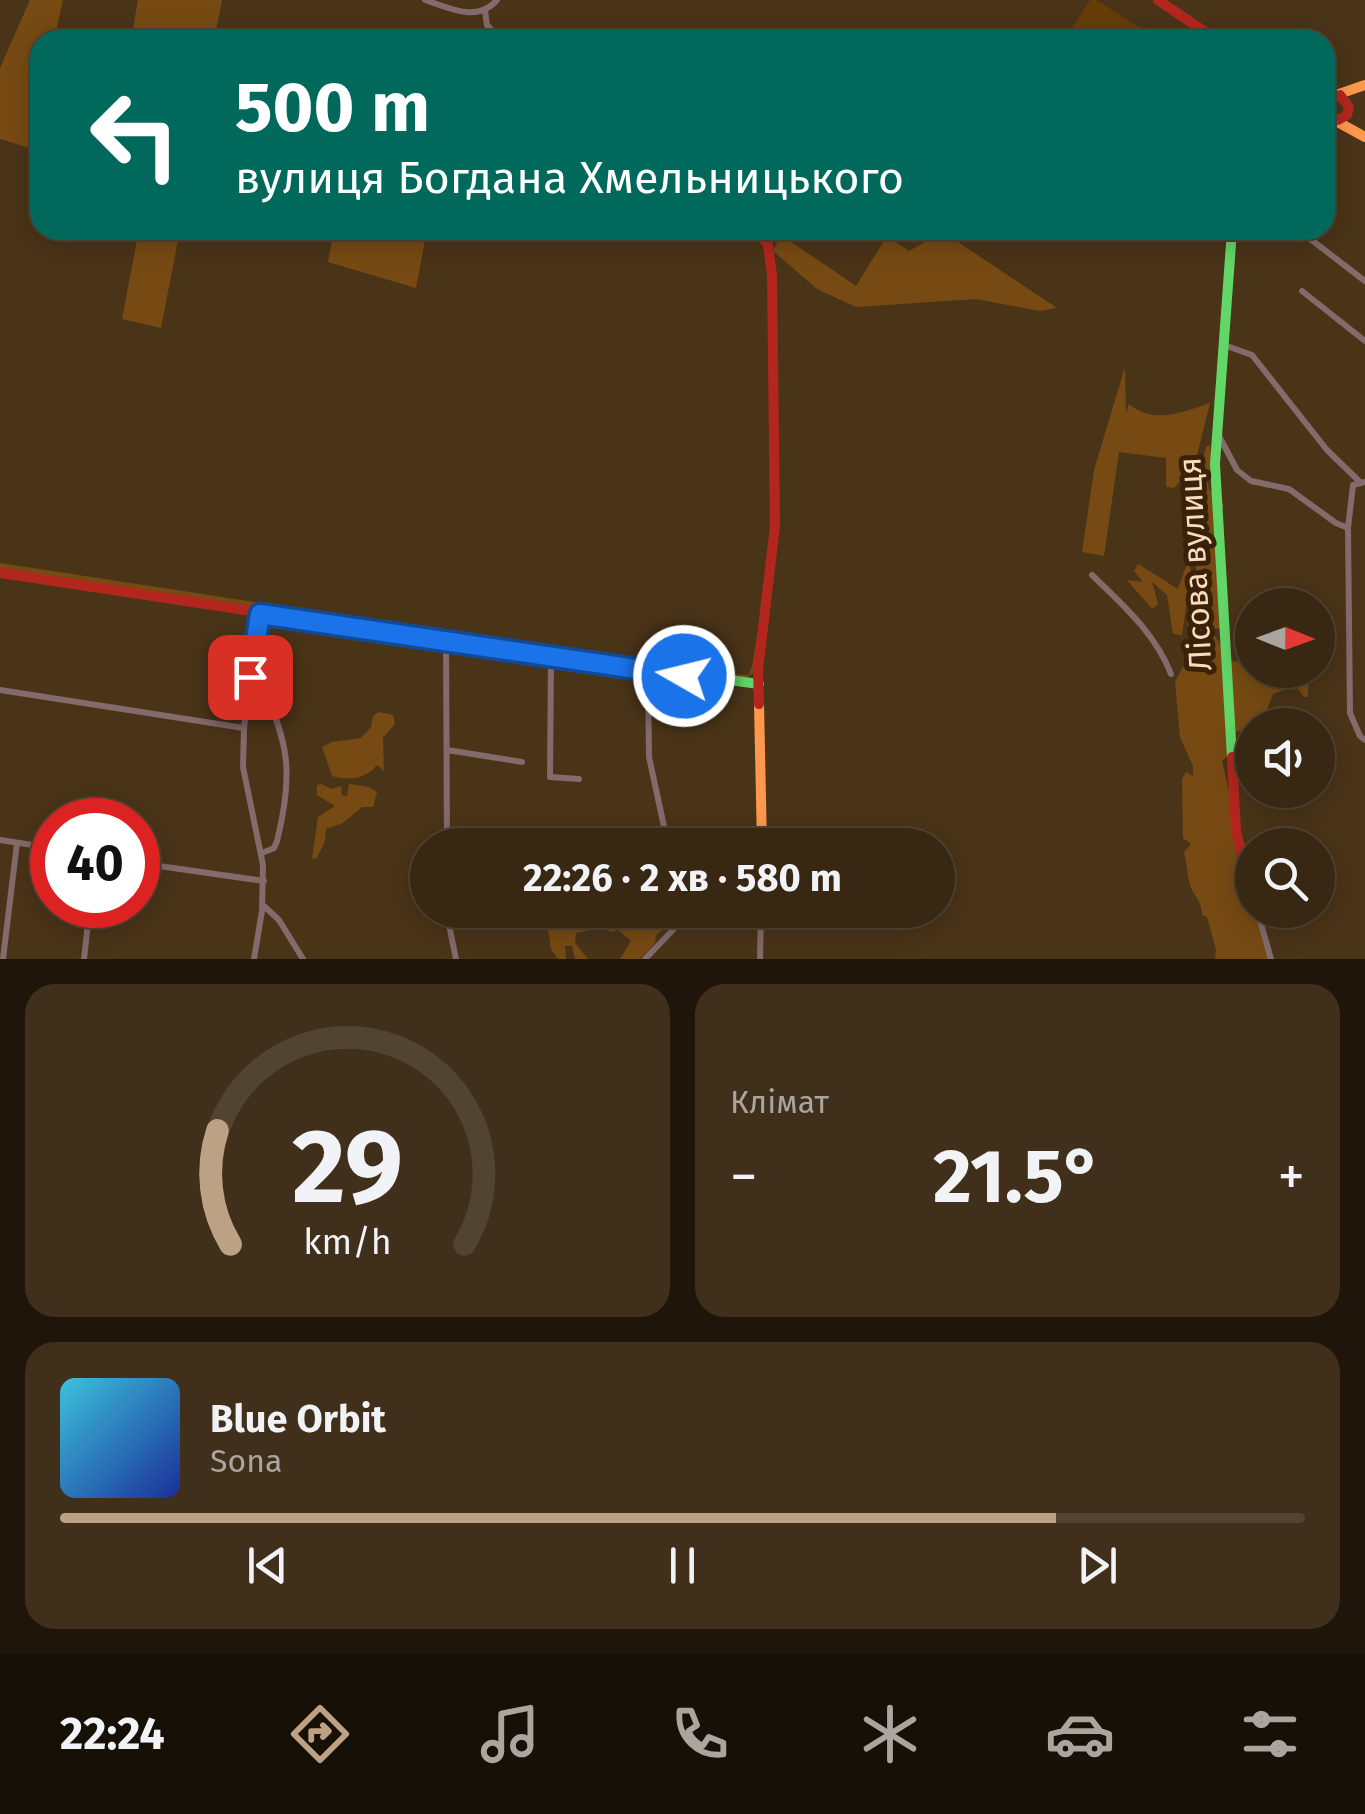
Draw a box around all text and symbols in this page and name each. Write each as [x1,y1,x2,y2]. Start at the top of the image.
text: 500 m [235,66,430,150]
icon: left [70,70,200,200]
text: вулиця Богдана Хмельницького [235,151,904,205]
street label: Лісова вулиця [1170,456,1220,672]
north arrow [1235,588,1335,688]
map controls [1235,588,1335,928]
position arrow [632,624,736,728]
pin [208,635,293,720]
icon: arrive [223,650,278,705]
button: sound [1235,708,1335,808]
speed limit sign: 40 [30,798,160,928]
button: search [1235,828,1335,928]
text: 22:26 · 2 хв · 580 m [523,855,842,901]
text: Клімат [730,1083,829,1121]
text: 29 [292,1105,403,1230]
text: 21.5° [933,1132,1102,1222]
text: − [730,1144,758,1210]
text: + [1278,1144,1305,1210]
text: km/h [303,1221,392,1263]
text: Blue Orbit [210,1396,386,1442]
text: Sona [210,1442,282,1480]
icon: previous [240,1538,295,1593]
icon: pause [655,1538,710,1593]
icon: next [1070,1538,1125,1593]
icon: directions [285,1699,355,1769]
icon: music [475,1699,545,1769]
icon: phone [665,1699,735,1769]
icon: climate [855,1699,925,1769]
icon: car [1045,1699,1115,1769]
icon: filters [1235,1699,1305,1769]
text: 22:24 [60,1707,165,1761]

